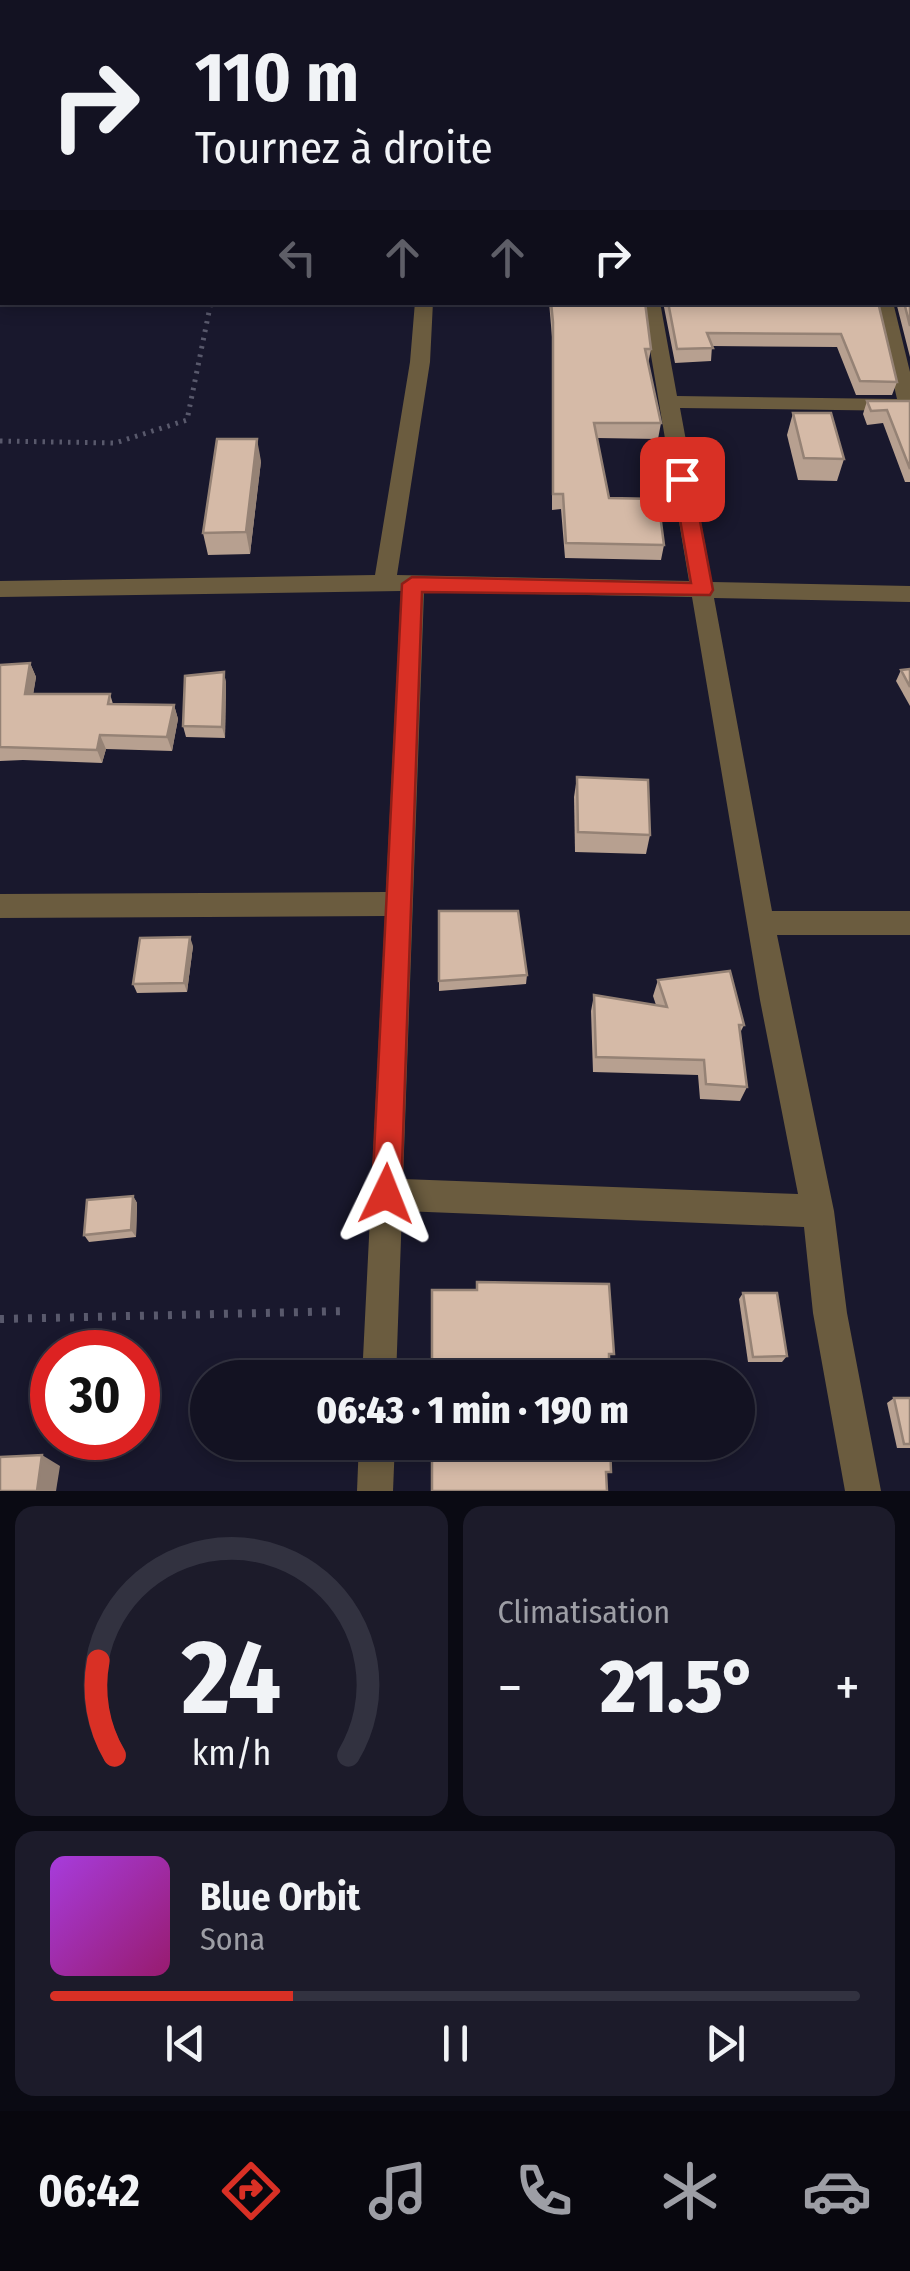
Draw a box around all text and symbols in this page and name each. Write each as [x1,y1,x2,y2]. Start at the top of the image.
text: 110 m [195,36,359,120]
icon: right [30,40,160,170]
text: Tournez à droite [195,121,493,175]
icon: left [270,230,325,285]
icon: ahead [375,230,430,285]
icon: ahead [480,230,535,285]
icon: right [585,230,640,285]
pin [640,437,725,522]
icon: arrive [655,452,710,507]
position arrow [334,1142,438,1246]
speed limit sign: 30 [30,1330,160,1460]
text: 06:43 · 1 min · 190 m [316,1387,629,1433]
text: Climatisation [498,1593,670,1631]
text: 24 [180,1616,281,1741]
text: 21.5° [600,1642,757,1732]
text: − [498,1655,522,1721]
text: + [835,1655,860,1721]
text: km/h [191,1732,271,1774]
text: Blue Orbit [200,1874,360,1920]
text: Sona [200,1920,265,1958]
icon: previous [158,2016,213,2071]
icon: pause [428,2016,483,2071]
icon: next [698,2016,753,2071]
icon: directions [216,2156,286,2226]
icon: music [363,2156,433,2226]
icon: phone [509,2156,579,2226]
icon: climate [655,2156,725,2226]
icon: car [802,2156,872,2226]
text: 06:42 [38,2164,140,2218]

